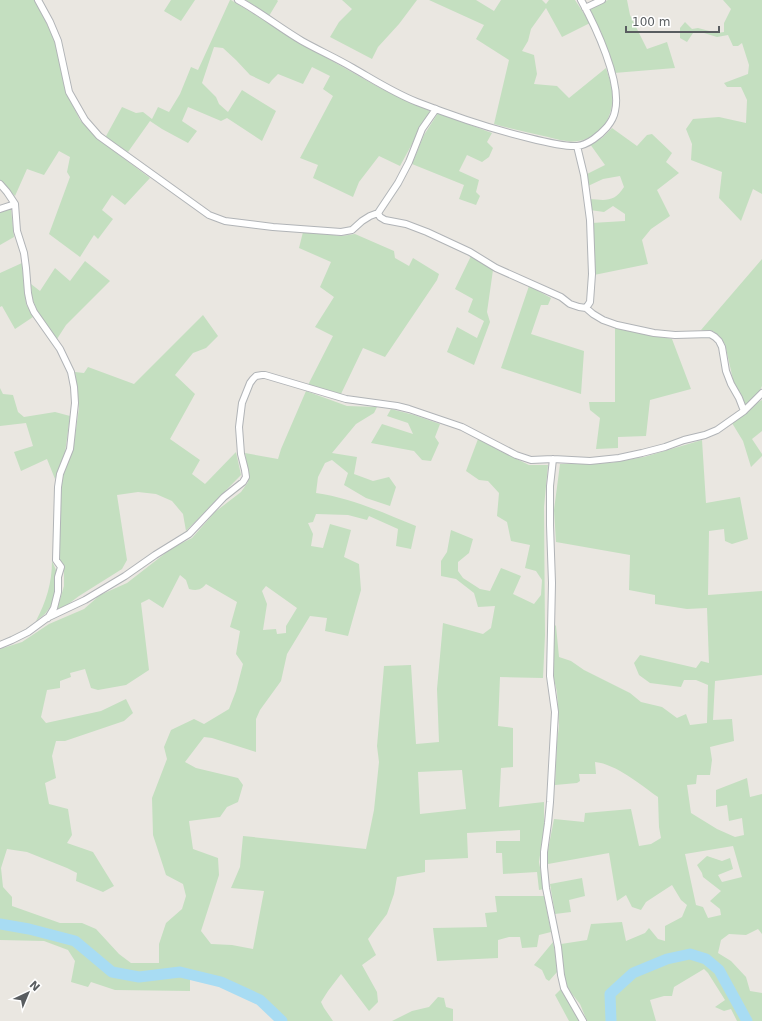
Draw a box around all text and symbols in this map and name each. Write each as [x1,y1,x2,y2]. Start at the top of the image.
scale bar [626,8,719,34]
text: 100 m [632,15,670,29]
north arrow [8,973,48,1013]
text: N [27,978,42,994]

